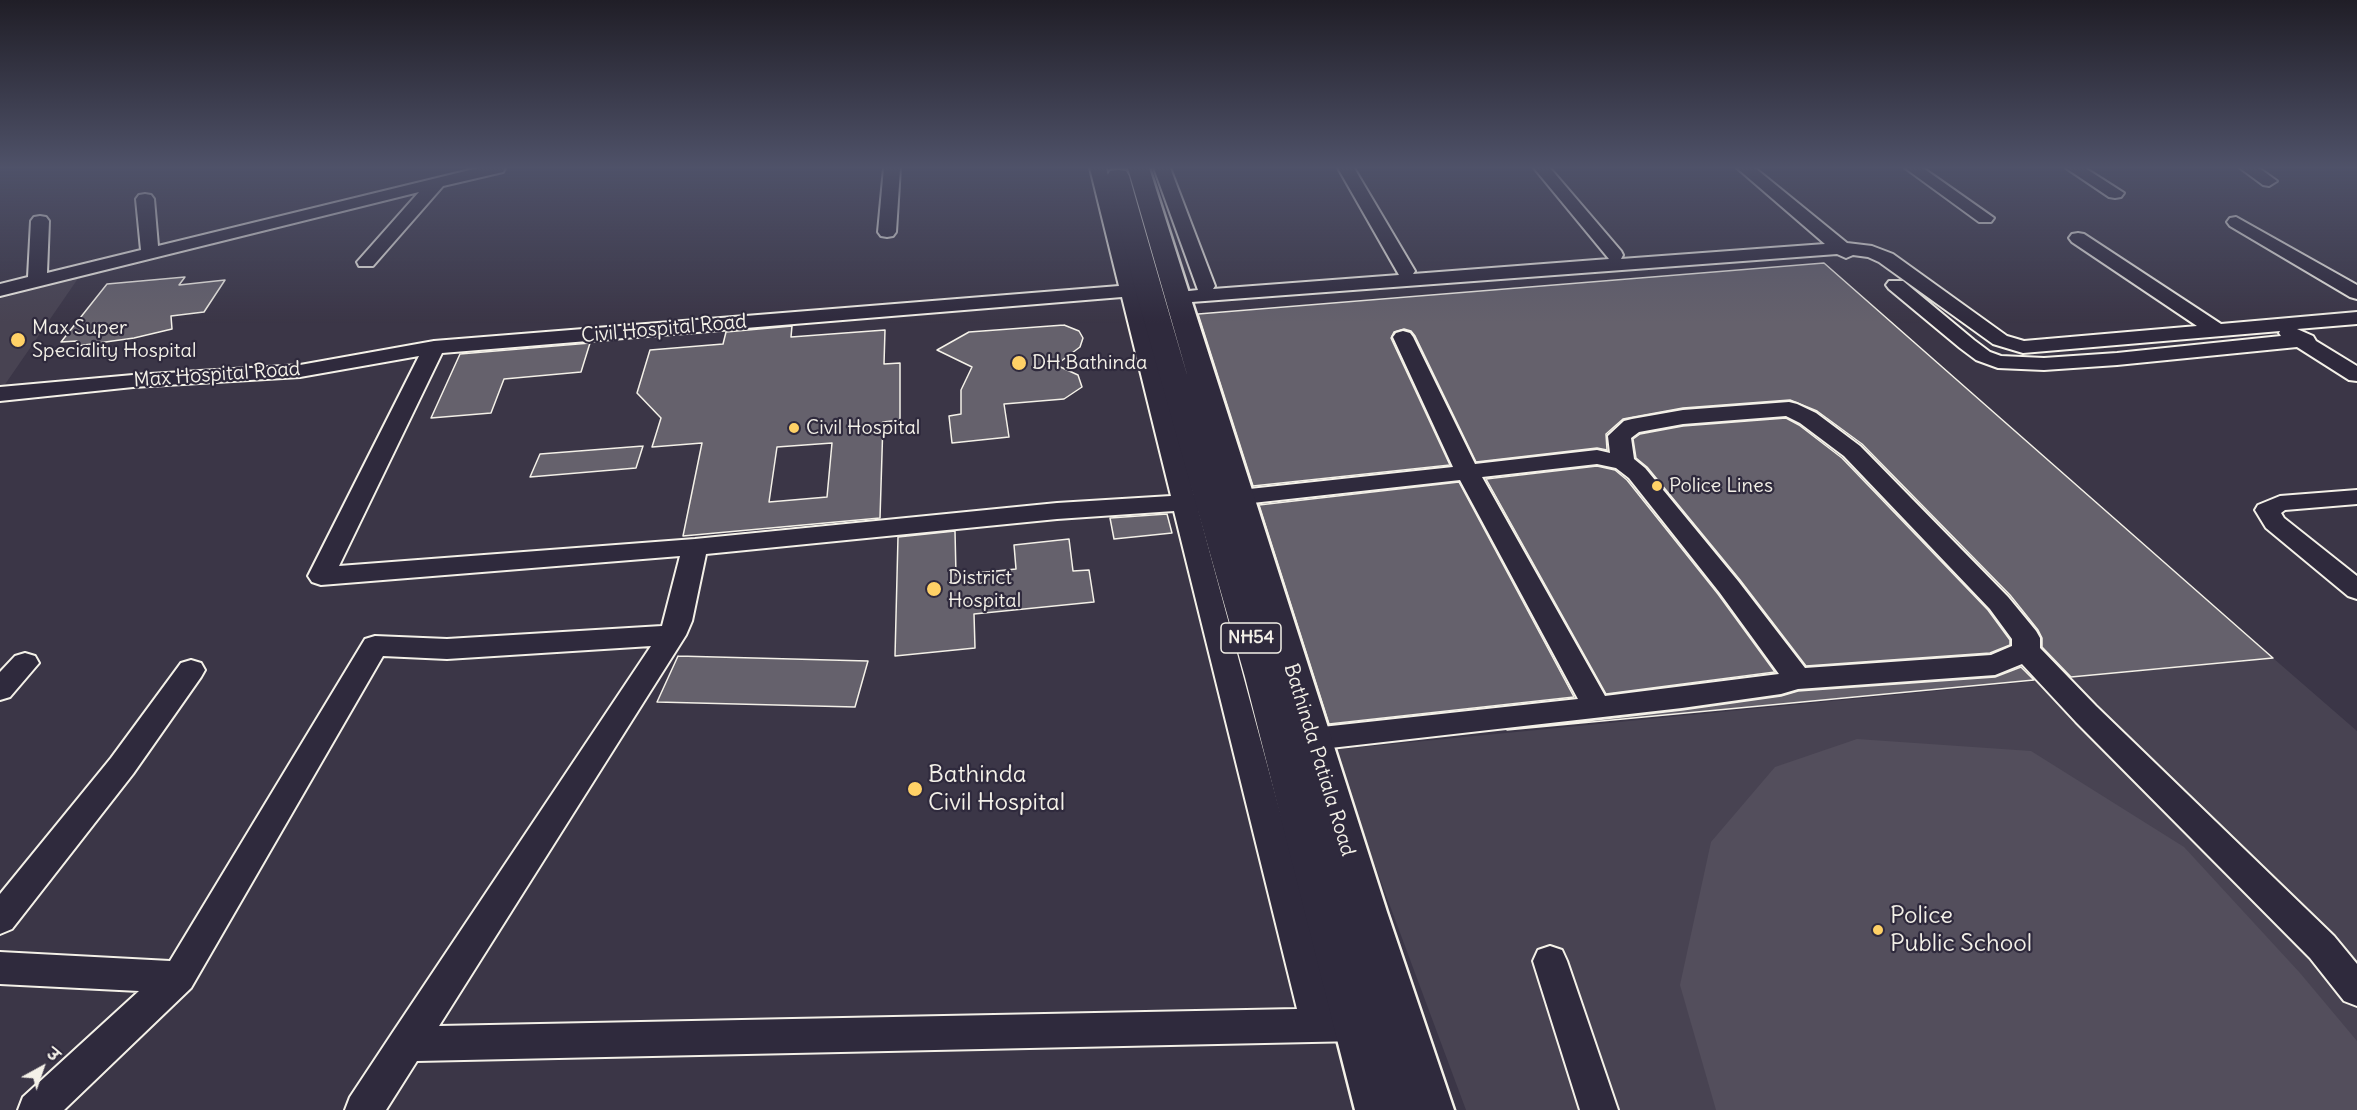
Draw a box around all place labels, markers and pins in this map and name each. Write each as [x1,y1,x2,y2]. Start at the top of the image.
place label: Max Super Speciality Hospital [32,316,196,363]
marker: Max Super Speciality Hospital [9,331,27,349]
place label: DH Bathinda [1032,351,1147,375]
marker: DH Bathinda [1010,354,1028,372]
place label: Civil Hospital [806,416,920,440]
marker: Civil Hospital [787,421,801,435]
place label: Police Lines [1669,474,1773,498]
marker: Police Lines [1650,479,1664,493]
place label: District Hospital [948,566,1021,613]
marker: District Hospital [925,580,943,598]
place label: Bathinda Civil Hospital [928,761,1065,817]
marker: Bathinda Civil Hospital [906,780,924,798]
place label: Police Public School [1890,902,2032,958]
marker: Police Public School [1871,923,1885,937]

